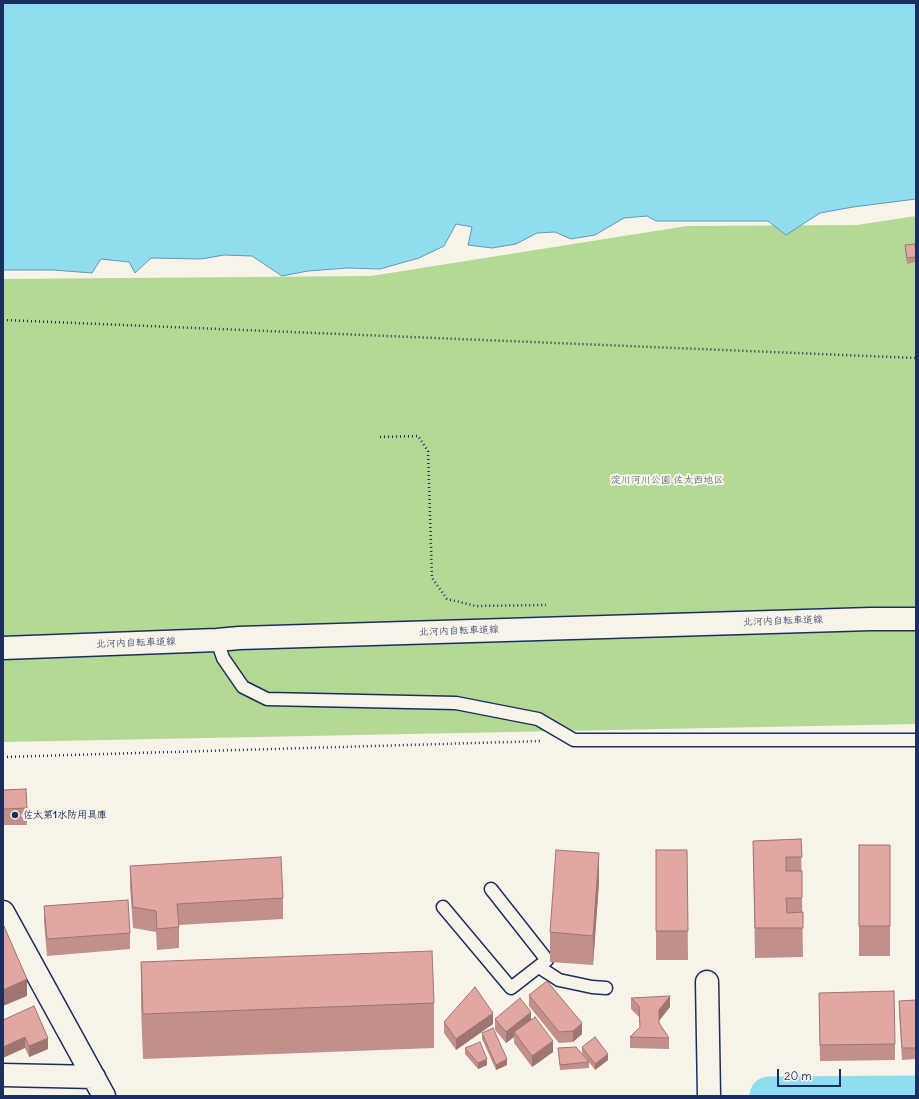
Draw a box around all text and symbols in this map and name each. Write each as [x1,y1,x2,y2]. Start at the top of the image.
park label: 淀川河川公園 佐太西地区 [611,474,723,486]
street label: 北河内自転車道線 [743,614,823,628]
street label: 北河内自転車道線 [419,624,499,638]
street label: 北河内自転車道線 [96,636,176,650]
place label: 佐太第1水防用具庫 [23,809,107,821]
marker: 佐太第1水防用具庫 [10,810,20,820]
scale bar [779,1061,843,1087]
text: 20 m [784,1068,812,1083]

